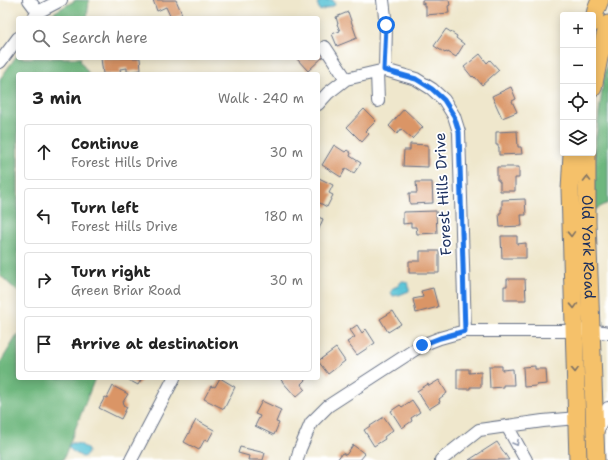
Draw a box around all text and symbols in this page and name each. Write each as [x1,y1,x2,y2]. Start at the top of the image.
map controls [560,12,596,156]
button: + [560,12,596,48]
search box [16,16,320,60]
route start [377,16,395,34]
icon: search [30,27,52,49]
text: Search here [62,28,148,48]
button: − [560,48,596,84]
button: locate [560,84,596,120]
text: 3 min [32,87,82,109]
text: Walk · 240 m [218,90,304,107]
button: layers [560,120,596,156]
street label: Forest Hills Drive [430,132,456,256]
text: Continue [71,134,139,154]
icon: ahead [33,141,55,163]
text: 30 m [269,144,303,161]
text: Forest Hills Drive [71,154,178,171]
one-way arrow [583,176,591,182]
street label: Old York Road [577,195,600,300]
text: Turn left [71,198,139,218]
icon: left [33,205,55,227]
text: 180 m [264,208,303,225]
text: Forest Hills Drive [71,218,178,235]
one-way arrow [567,231,576,237]
text: Turn right [71,262,151,282]
icon: right [33,269,55,291]
text: 30 m [269,272,303,289]
text: Green Briar Road [71,282,181,299]
one-way arrow [569,303,578,309]
icon: arrive [33,333,55,355]
text: Arrive at destination [71,334,239,354]
route end [413,336,431,354]
one-way arrow [571,367,580,373]
one-way arrow [512,439,519,446]

